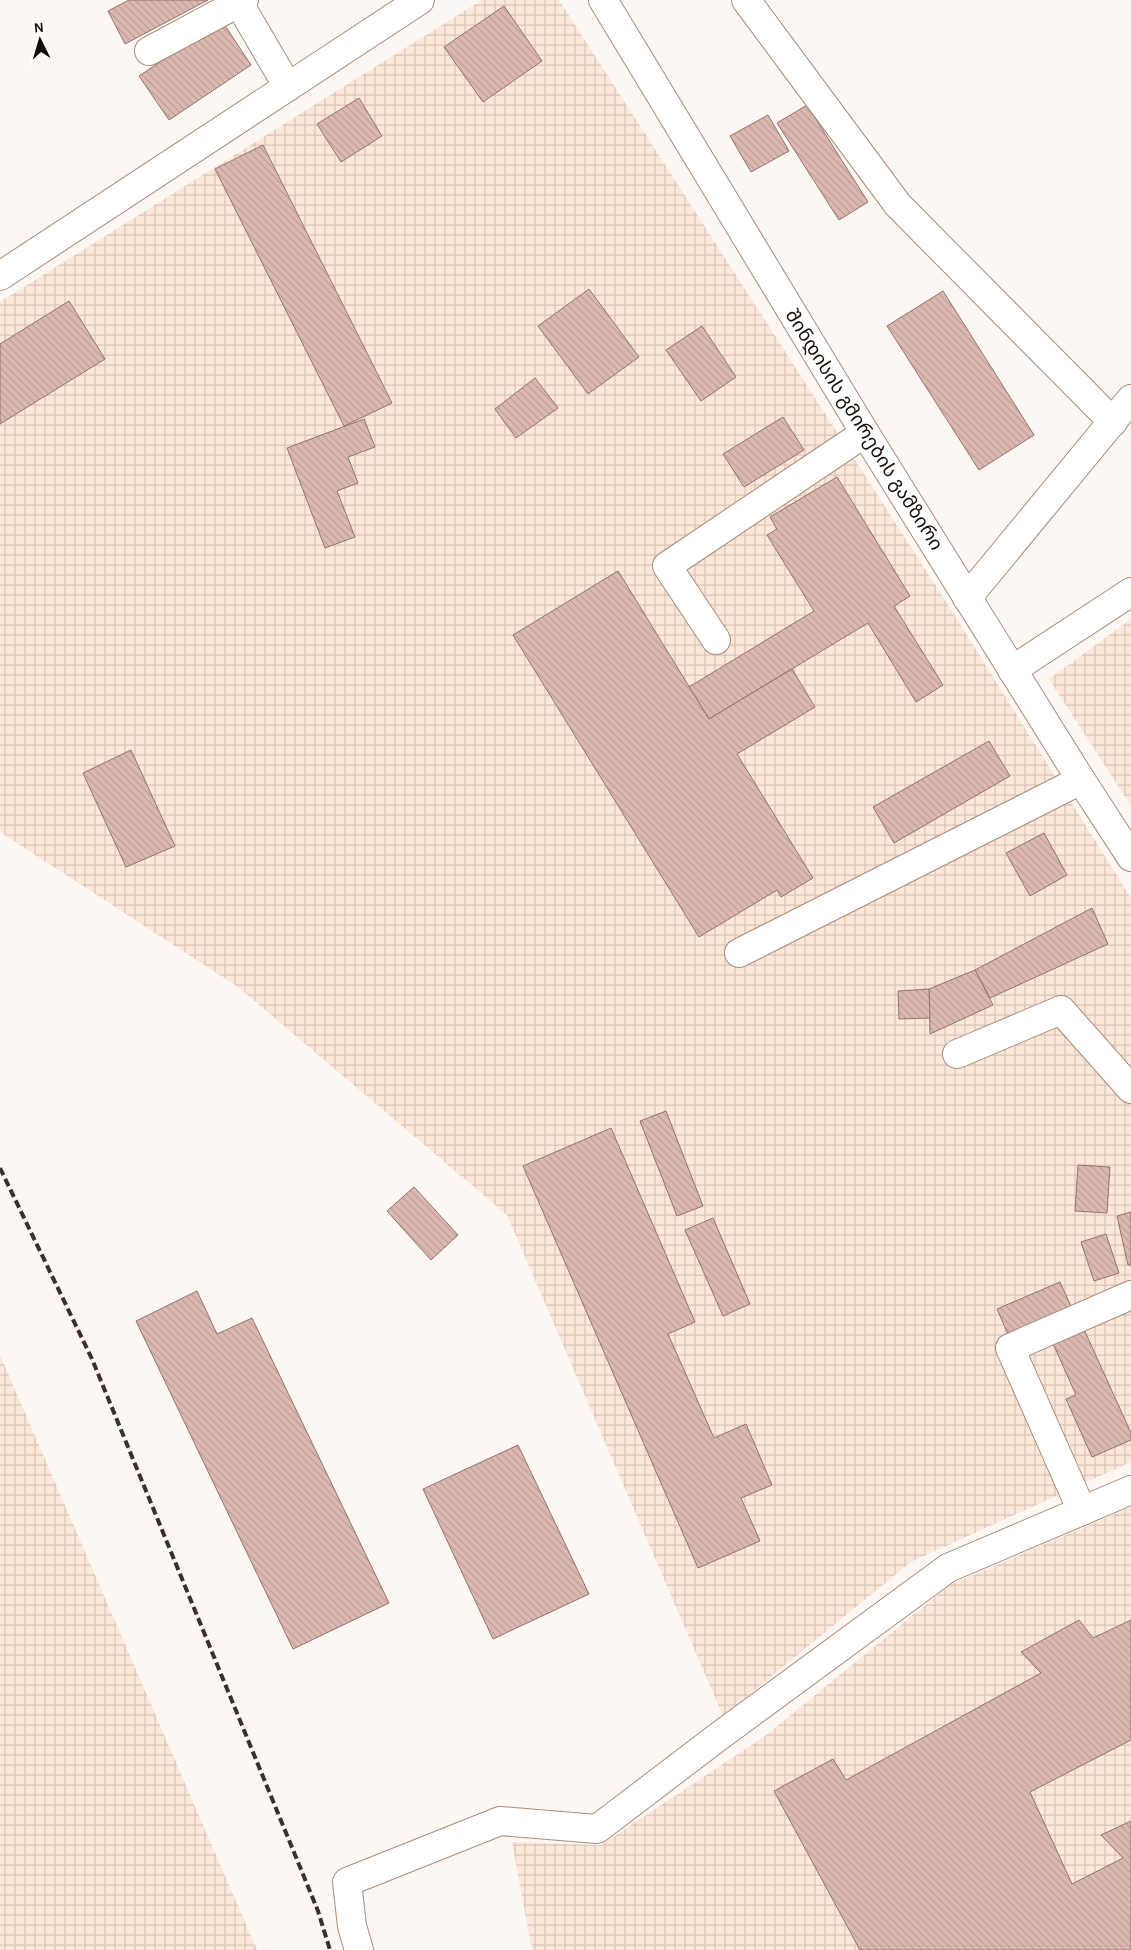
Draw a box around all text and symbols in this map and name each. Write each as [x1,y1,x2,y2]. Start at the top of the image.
north arrow [15,15,65,65]
text: N [33,19,45,36]
street label: შინდისის გმირების გამზირი [780,306,947,555]

